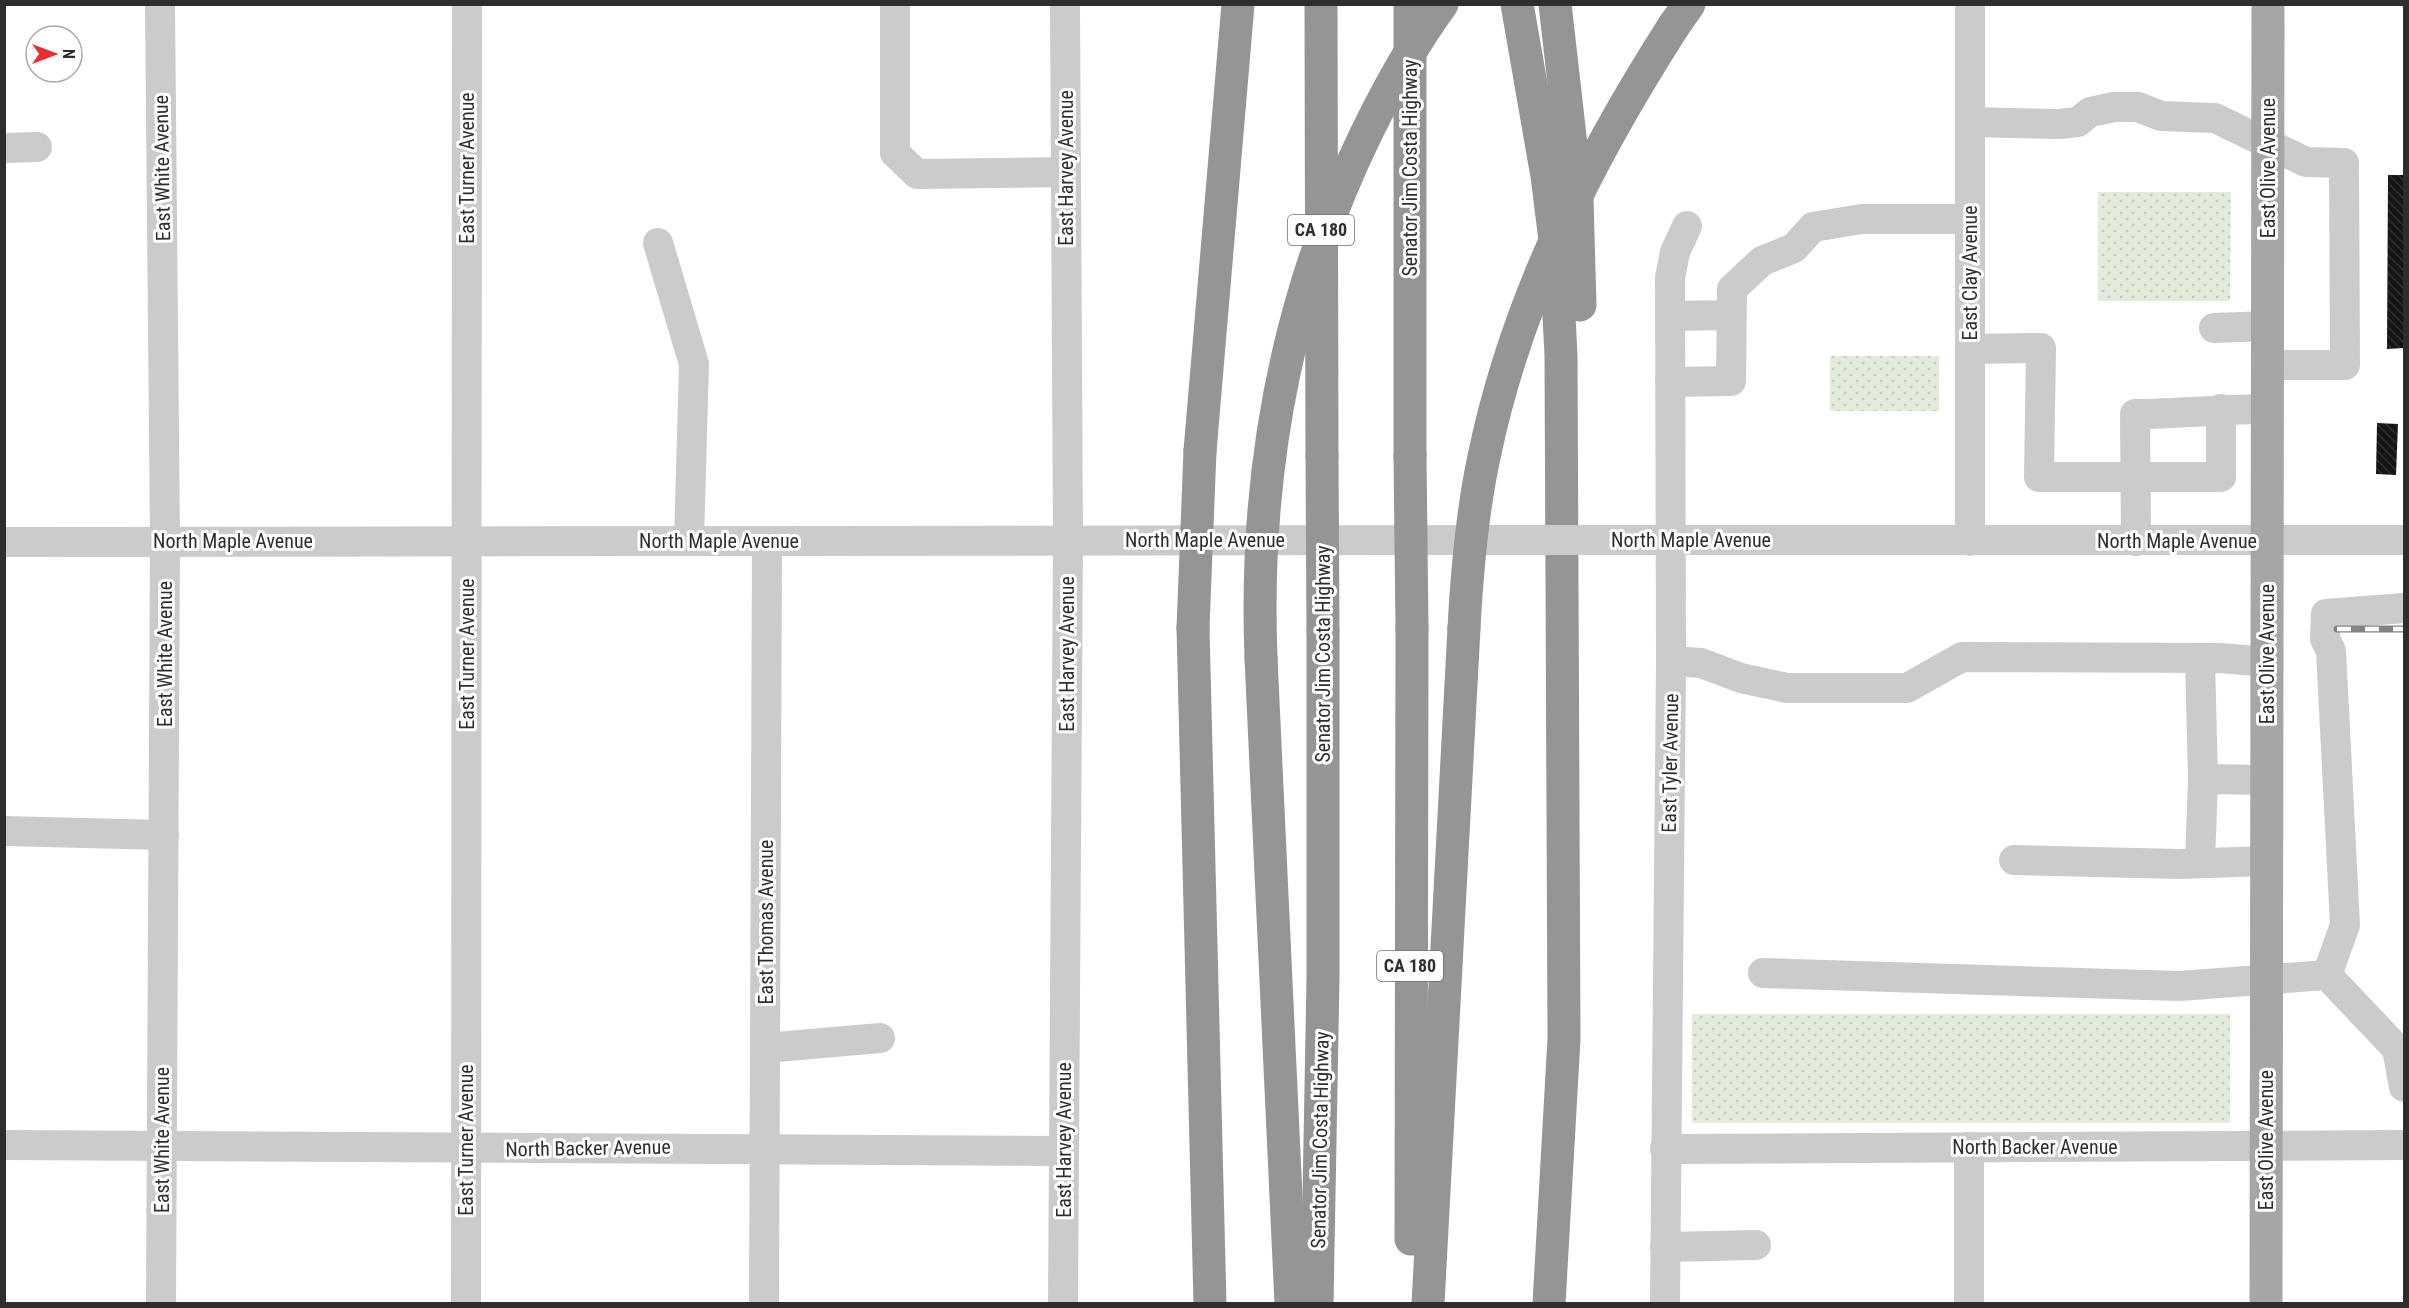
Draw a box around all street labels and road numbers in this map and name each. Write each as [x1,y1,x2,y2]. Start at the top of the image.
street label: Senator Jim Costa Highway [1398,59,1422,277]
street label: East Harvey Avenue [1054,90,1078,246]
street label: East Turner Avenue [455,92,479,244]
street label: East White Avenue [149,95,175,241]
street label: East Olive Avenue [2256,98,2280,238]
street label: East Clay Avenue [1958,205,1982,341]
road number: CA 180 [1288,215,1354,245]
street label: North Maple Avenue [1125,528,1285,552]
street label: North Maple Avenue [1611,528,1771,552]
street label: North Maple Avenue [153,529,313,553]
street label: North Maple Avenue [639,529,799,553]
street label: North Maple Avenue [2097,529,2257,553]
street label: Senator Jim Costa Highway [1311,545,1335,763]
street label: East Harvey Avenue [1055,576,1079,732]
street label: East Turner Avenue [455,578,479,730]
street label: East White Avenue [153,581,177,727]
street label: East Olive Avenue [2255,584,2279,724]
street label: East Tyler Avenue [1657,693,1683,833]
street label: East Thomas Avenue [754,840,778,1004]
road number: CA 180 [1377,951,1443,981]
street label: Senator Jim Costa Highway [1306,1031,1334,1249]
street label: East Harvey Avenue [1052,1062,1076,1218]
street label: East Turner Avenue [454,1064,478,1216]
street label: East White Avenue [150,1067,174,1213]
street label: East Olive Avenue [2254,1070,2278,1210]
street label: North Backer Avenue [505,1135,671,1161]
street label: North Backer Avenue [1952,1135,2118,1159]

